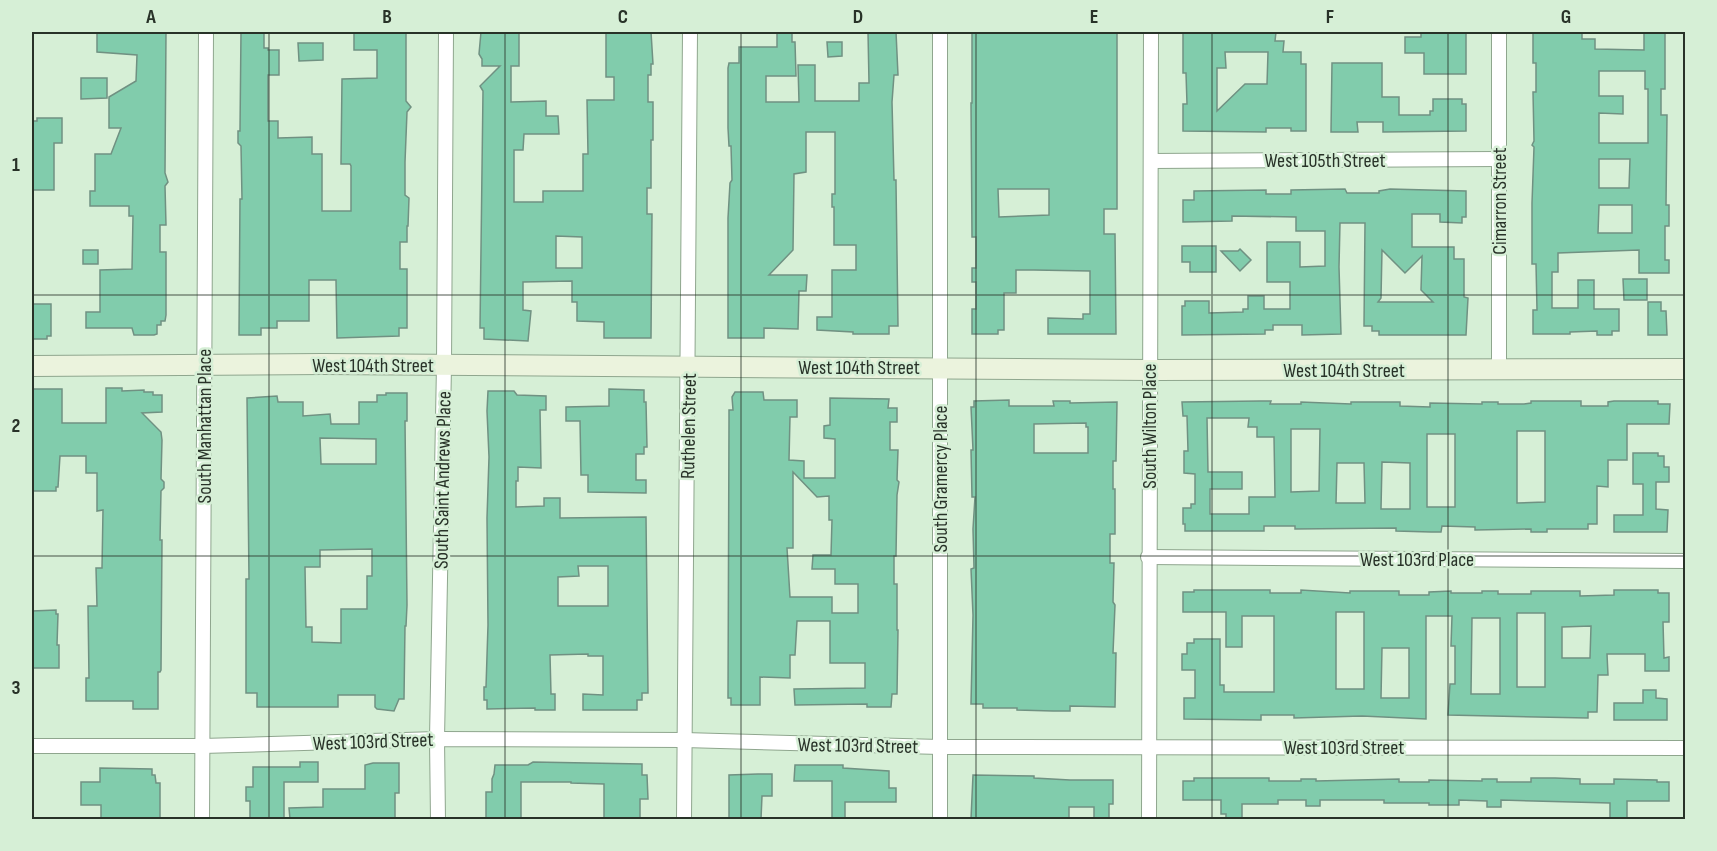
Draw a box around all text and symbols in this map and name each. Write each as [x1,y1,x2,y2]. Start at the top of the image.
text: A [145,5,156,29]
text: B [382,5,392,29]
text: C [618,5,628,29]
text: D [853,5,863,29]
text: E [1090,5,1098,29]
text: F [1326,5,1334,29]
text: G [1561,5,1571,29]
street label: Cimarron Street [1488,147,1512,255]
street label: West 105th Street [1264,149,1386,173]
text: 1 [12,153,20,177]
street label: South Manhattan Place [193,349,217,503]
street label: West 104th Street [312,354,434,378]
street label: West 104th Street [798,356,920,380]
street label: West 104th Street [1283,359,1405,383]
street label: South Wilton Place [1138,363,1162,489]
street label: Ruthelen Street [676,373,702,479]
street label: South Saint Andrews Place [429,391,457,569]
street label: South Gramercy Place [929,405,953,553]
text: 2 [12,414,20,438]
street label: West 103rd Place [1360,548,1474,572]
text: 3 [12,676,21,700]
street label: West 103rd Street [312,728,434,756]
street label: West 103rd Street [797,733,918,759]
street label: West 103rd Street [1284,736,1404,760]

